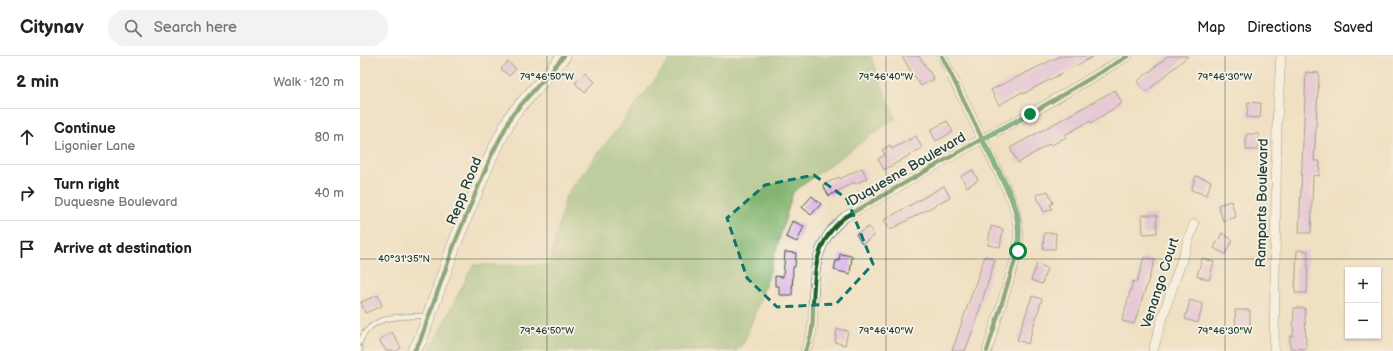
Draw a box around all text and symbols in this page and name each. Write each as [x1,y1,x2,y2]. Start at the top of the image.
search box [108,10,388,46]
text: Citynav [20,16,84,39]
icon: search [122,17,144,39]
text: Search here [154,18,237,37]
text: Map [1197,19,1225,36]
text: Directions [1247,19,1312,36]
text: Saved [1334,19,1373,36]
text: 79°46'50"W [520,71,574,83]
text: 79°46'40"W [859,71,913,83]
text: 79°46'30"W [1198,71,1252,83]
text: 2 min [16,72,59,92]
text: Walk · 120 m [273,74,344,90]
route end [1021,105,1039,123]
text: Continue [54,119,116,138]
icon: ahead [16,126,38,148]
street label: Duquesne Boulevard [845,128,969,210]
text: 80 m [315,129,344,145]
text: Ligonier Lane [54,138,135,154]
street label: Ramparts Boulevard [1252,138,1272,268]
street label: Repp Road [443,154,485,228]
text: Turn right [54,175,119,194]
icon: right [16,182,38,204]
text: 40 m [314,185,344,201]
text: Duquesne Boulevard [54,194,177,210]
street label: Venango Court [1137,235,1183,331]
icon: arrive [16,238,38,260]
text: Arrive at destination [54,239,192,258]
route start [1009,242,1027,260]
text: 40°31'35"N [378,253,430,265]
map controls [1345,267,1381,339]
button: + [1345,267,1381,303]
button: − [1345,303,1381,339]
text: 79°46'50"W [520,325,574,337]
text: 79°46'40"W [859,325,913,337]
text: 79°46'30"W [1198,325,1252,337]

